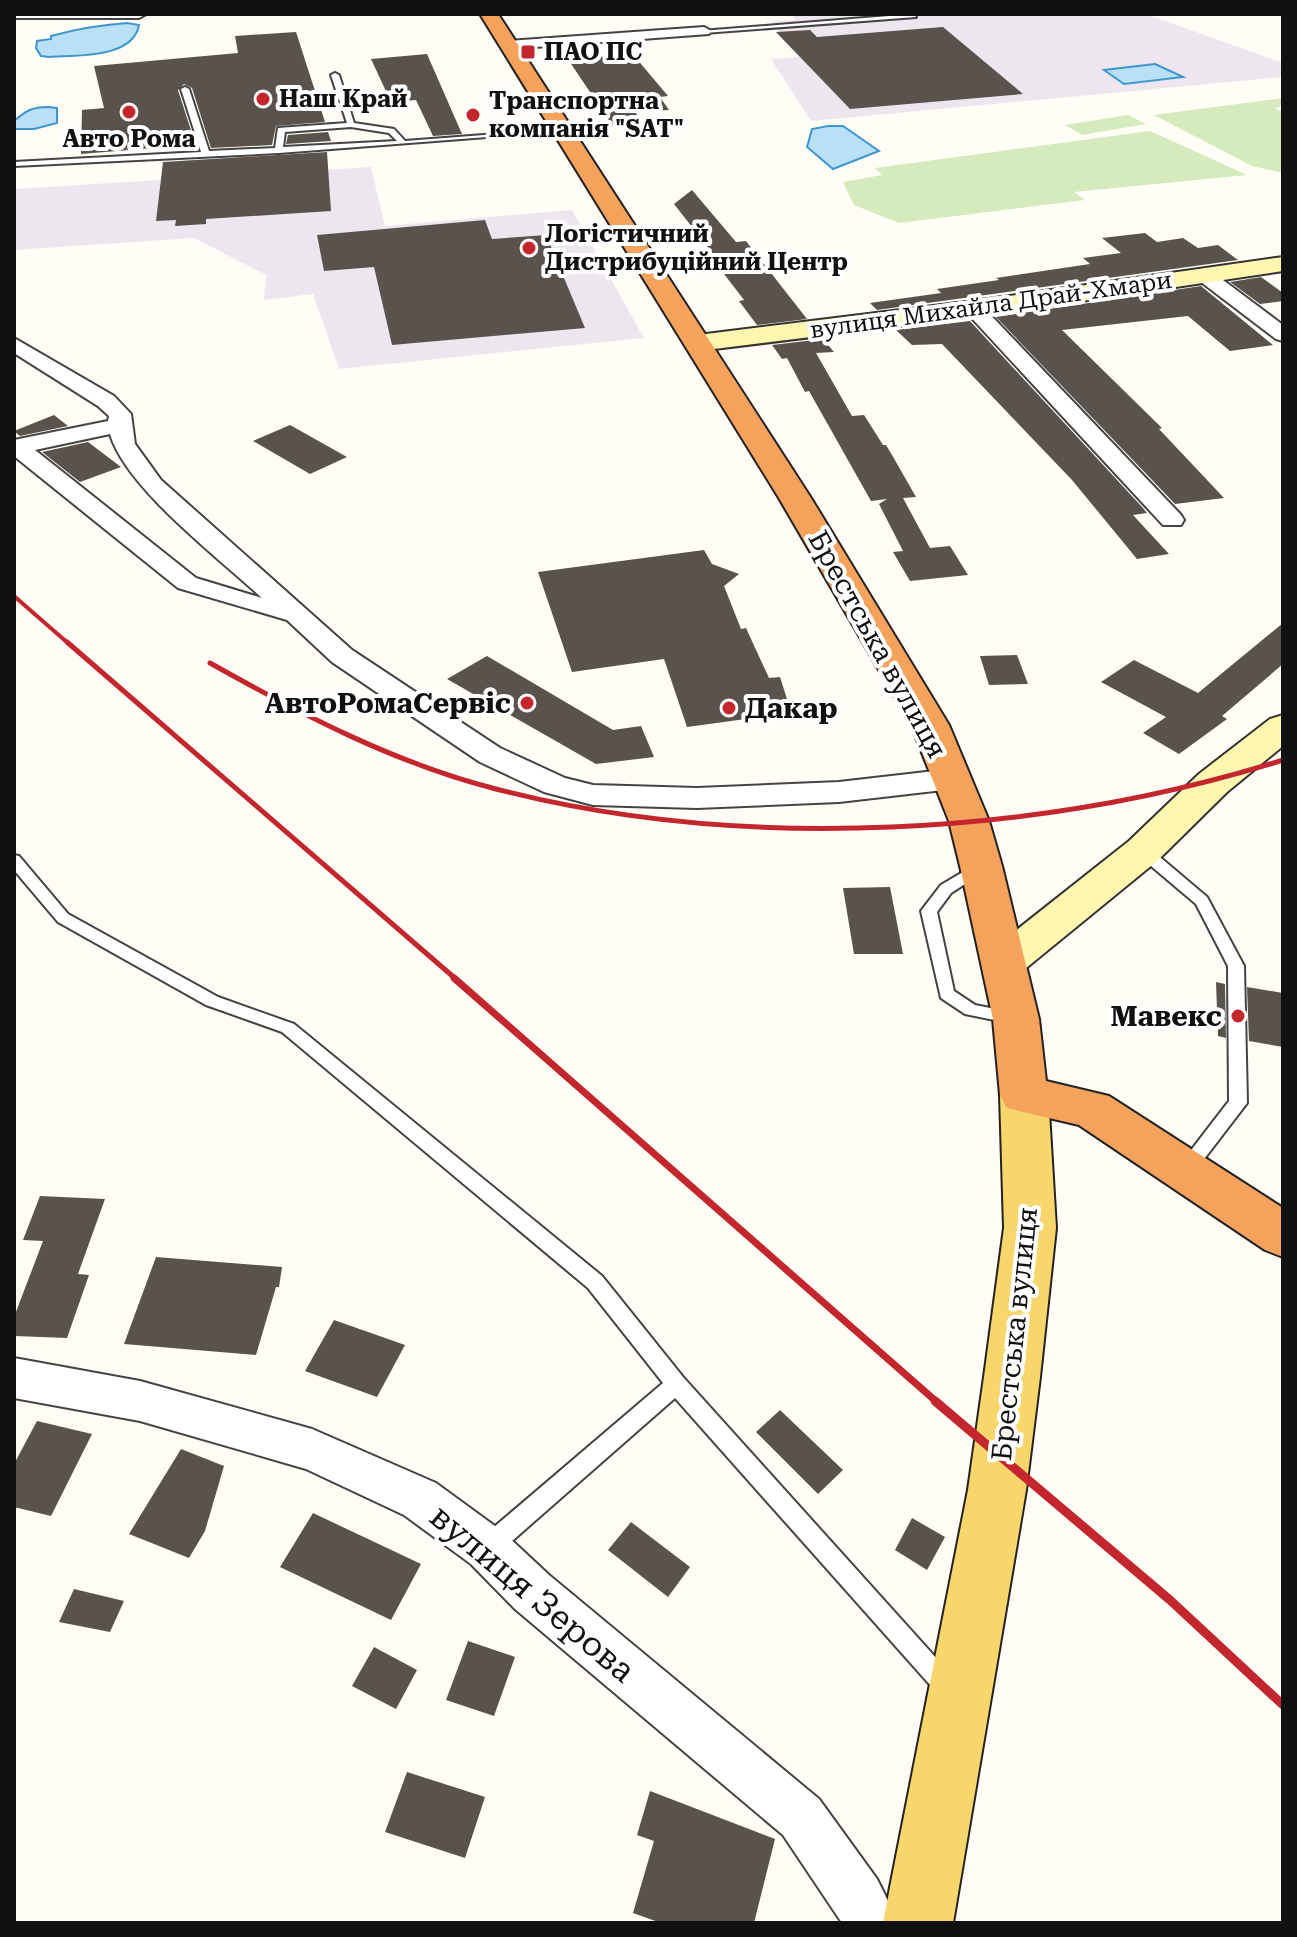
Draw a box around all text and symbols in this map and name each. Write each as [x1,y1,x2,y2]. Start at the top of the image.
place label: ПАО ПС [544,38,642,66]
marker: ПАО ПС [519,43,537,61]
place label: Наш Край [279,85,408,113]
place label: Транспортна компанія "SAT" [489,87,684,143]
marker: Наш Край [254,90,272,108]
marker: Авто Рома [120,103,138,121]
marker: Транспортна компанія "SAT" [464,106,482,124]
place label: Авто Рома [62,125,196,153]
place label: Логістичний Дистрибуційний Центр [545,220,848,276]
marker: Логістичний Дистрибуційний Центр [520,239,538,257]
street label: вулиця Михайла Драй-Хмари [808,266,1174,344]
street label: Брестська вулиця [801,525,954,764]
place label: АвтоРомаСервіс [265,687,511,720]
place label: Дакар [745,692,838,725]
marker: АвтоРомаСервіс [518,694,536,712]
marker: Дакар [720,699,738,717]
place label: Мавекс [1110,1000,1222,1033]
marker: Мавекс [1229,1007,1247,1025]
street label: Брестська вулиця [985,1206,1044,1462]
street label: вулиця Зерова [422,1496,644,1690]

